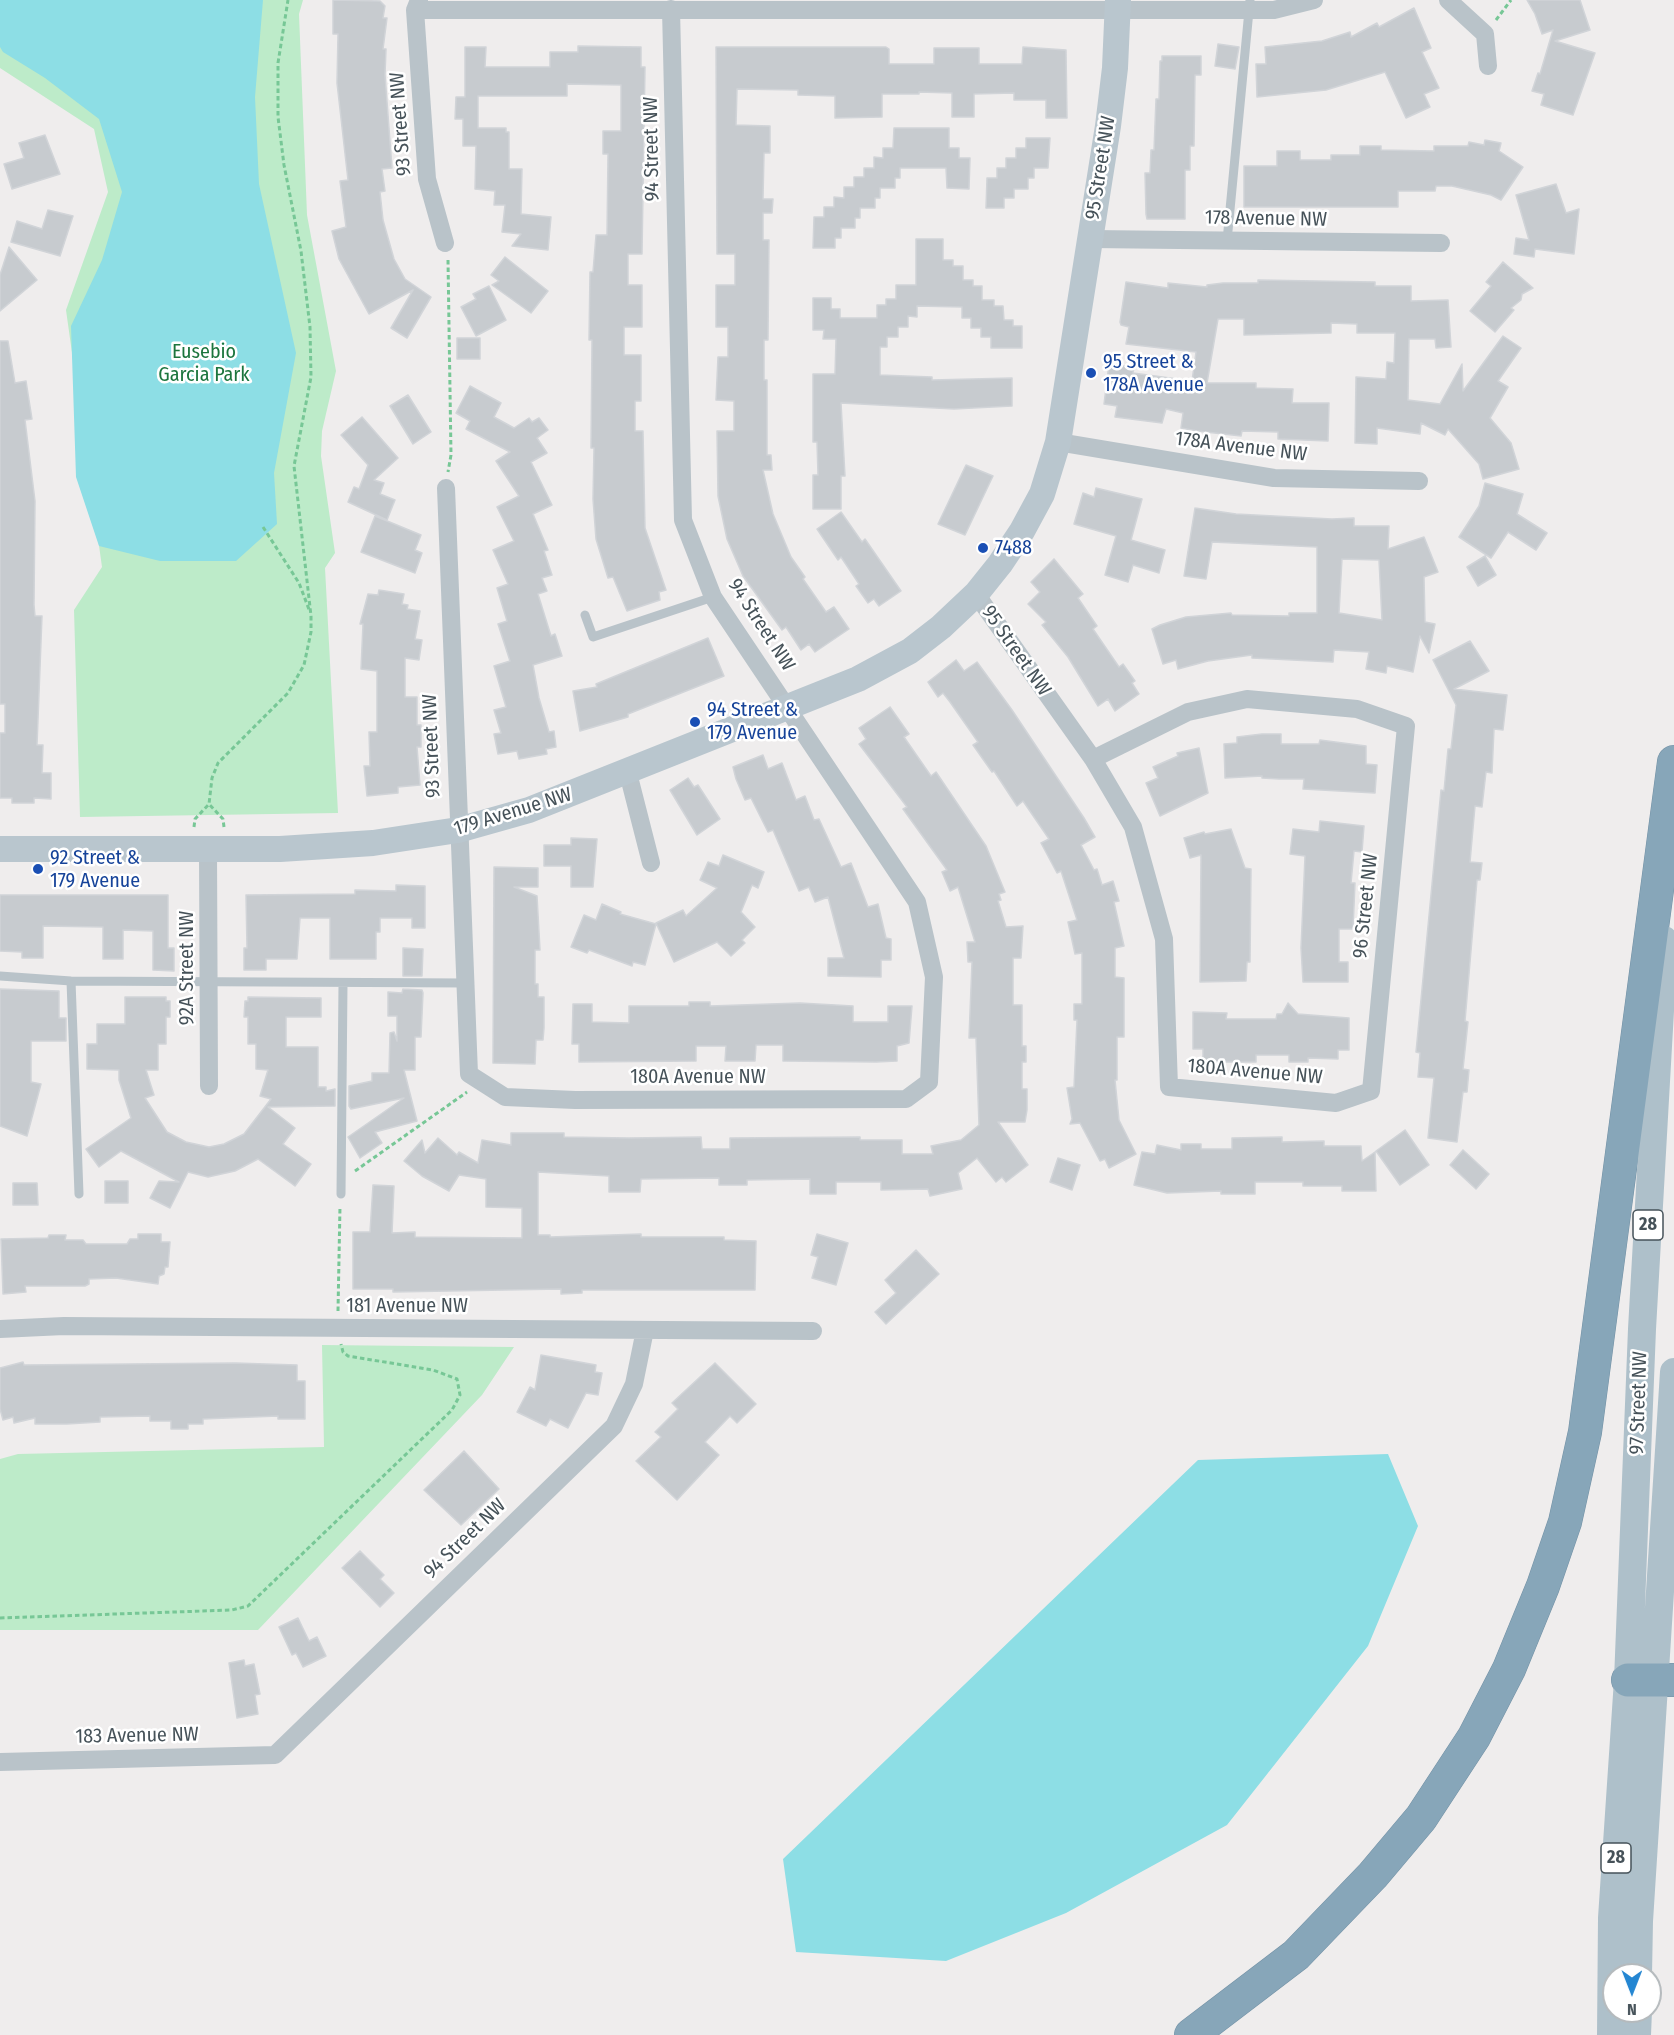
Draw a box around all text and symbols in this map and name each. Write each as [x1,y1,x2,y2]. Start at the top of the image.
street label: 93 Street NW [385,71,417,177]
street label: 94 Street NW [639,96,665,202]
street label: 95 Street NW [1081,114,1121,222]
street label: 178 Avenue NW [1205,206,1327,232]
park label: Eusebio Garcia Park [158,340,250,387]
place label: 95 Street & 178A Avenue [1103,350,1204,397]
marker: 95 Street & 178A Avenue [1084,366,1098,380]
street label: 178A Avenue NW [1174,427,1308,467]
place label: 7488 [995,536,1032,560]
marker: 7488 [976,541,990,555]
street label: 94 Street NW [722,574,800,676]
street label: 95 Street NW [976,601,1056,701]
street label: 93 Street NW [418,694,446,798]
place label: 94 Street & 179 Avenue [707,698,798,745]
marker: 94 Street & 179 Avenue [688,715,702,729]
street label: 179 Avenue NW [451,783,575,841]
place label: 92 Street & 179 Avenue [50,846,140,893]
street label: 96 Street NW [1349,852,1383,960]
marker: 92 Street & 179 Avenue [31,862,45,876]
street label: 92A Street NW [175,911,199,1025]
street label: 180A Avenue NW [1187,1054,1323,1090]
street label: 180A Avenue NW [630,1065,766,1089]
road number: 28 [1633,1210,1663,1240]
street label: 181 Avenue NW [346,1294,468,1318]
street label: 97 Street NW [1625,1351,1653,1455]
street label: 94 Street NW [419,1494,511,1584]
street label: 183 Avenue NW [75,1723,199,1749]
road number: 28 [1601,1843,1631,1873]
north arrow [1602,1963,1662,2023]
text: N [1627,2000,1637,2019]

